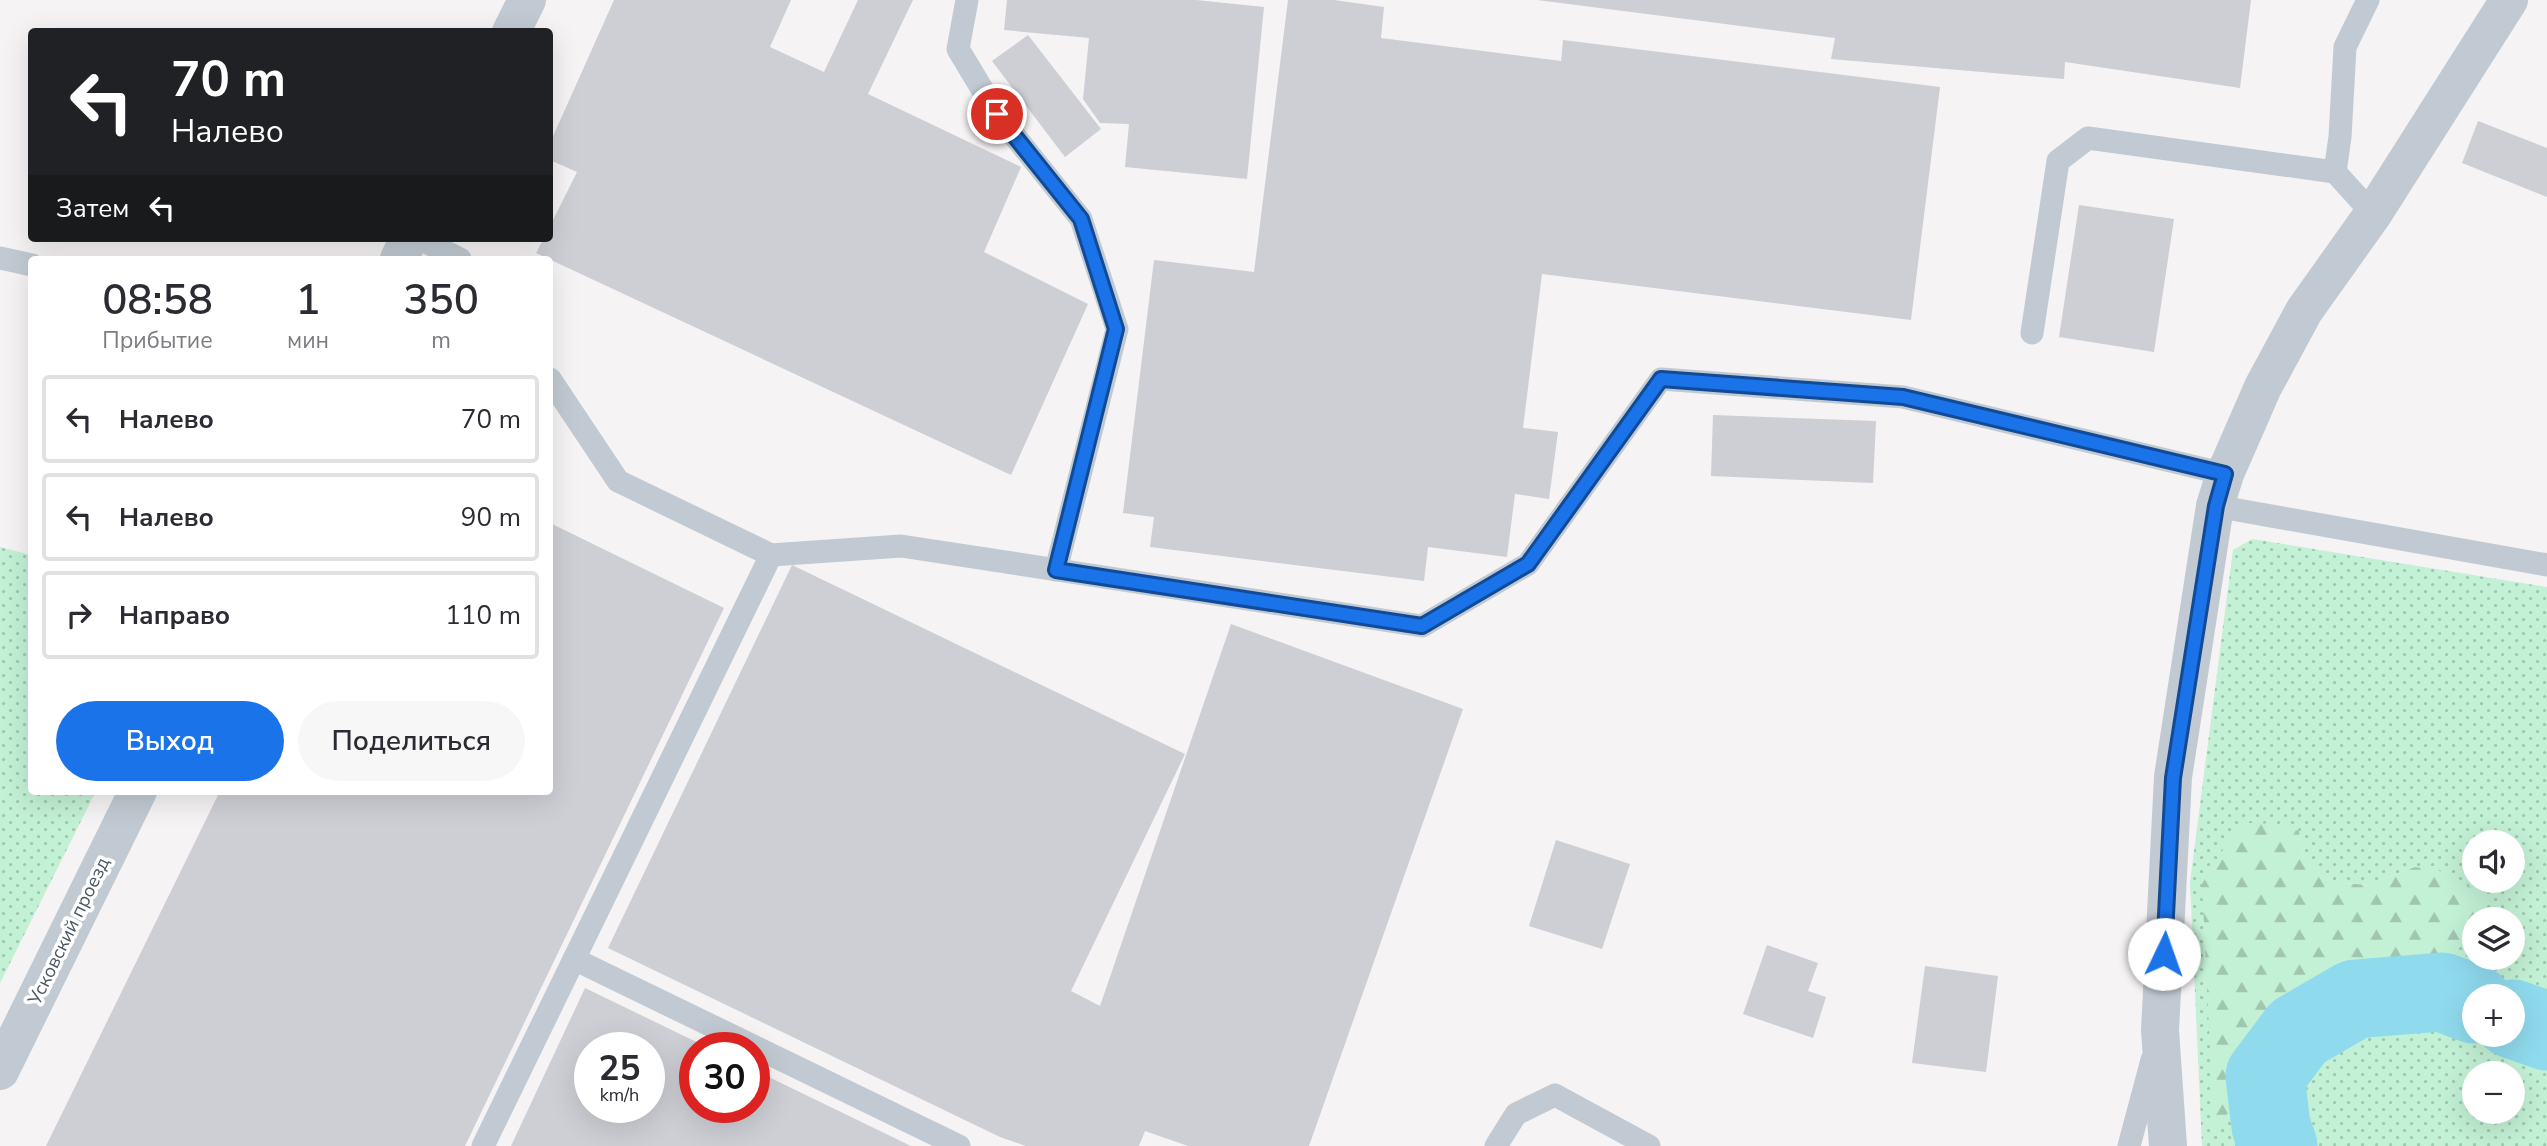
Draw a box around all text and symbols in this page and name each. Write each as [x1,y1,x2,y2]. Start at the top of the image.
text: 70 m [171,46,286,113]
icon: left [56,56,147,147]
pin [967,84,1027,144]
icon: arrive [978,95,1016,133]
text: Налево [171,110,284,153]
icon: left [143,189,181,227]
text: Затем [56,191,129,226]
text: 08:58 [102,272,213,329]
text: 1 [295,272,321,329]
text: 350 [403,272,479,329]
text: Прибытие [102,325,213,356]
text: мин [287,325,329,356]
text: m [431,325,451,356]
icon: left [60,400,98,438]
text: Налево [119,402,214,437]
text: 70 m [461,402,521,437]
icon: left [60,498,98,536]
text: Налево [119,500,214,535]
text: 90 m [461,500,521,535]
icon: right [60,596,98,634]
text: Направо [119,598,230,633]
text: 110 m [445,598,521,633]
button: Выход [56,701,284,781]
button: Поделиться [298,701,525,781]
map controls [2462,830,2525,1124]
button: sound [2462,830,2525,893]
street label: Усковский проезд [21,853,116,1010]
button: layers [2462,907,2525,970]
position arrow [2127,917,2201,991]
button: + [2462,984,2525,1047]
speed limit sign: 30 [679,1032,770,1123]
text: 25 [598,1045,641,1092]
button: − [2462,1061,2525,1124]
text: km/h [600,1083,639,1107]

